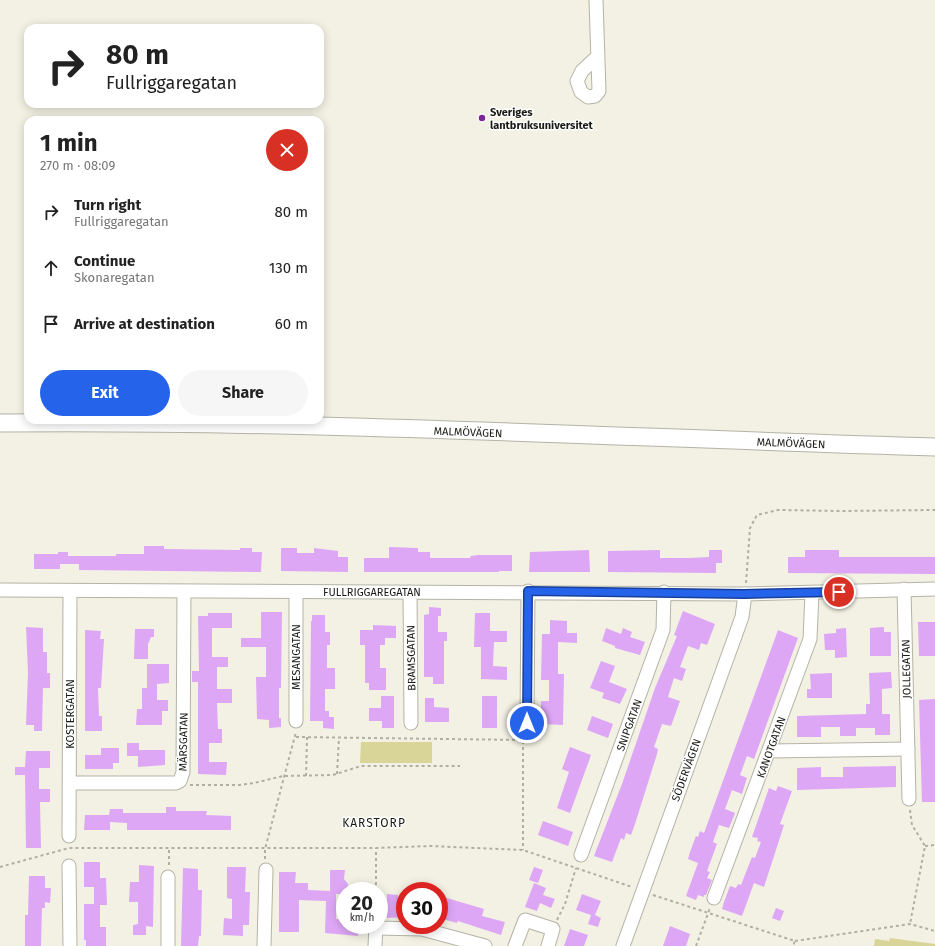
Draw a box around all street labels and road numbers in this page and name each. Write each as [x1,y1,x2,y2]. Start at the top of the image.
street label: MALMÖVÄGEN [433,424,503,440]
street label: MALMÖVÄGEN [756,435,826,451]
street label: FULLRIGGAREGATAN [323,586,421,599]
street label: MESANGATAN [290,624,303,690]
street label: BRAMSGATAN [404,625,419,691]
street label: JOLLEGATAN [899,639,914,699]
street label: KOSTERGATAN [64,679,77,749]
street label: SNIPGATAN [614,697,645,753]
street label: MÄRSGATAN [175,712,191,772]
street label: KANOTGATAN [754,715,789,780]
street label: SÖDERVÄGEN [668,737,704,803]

